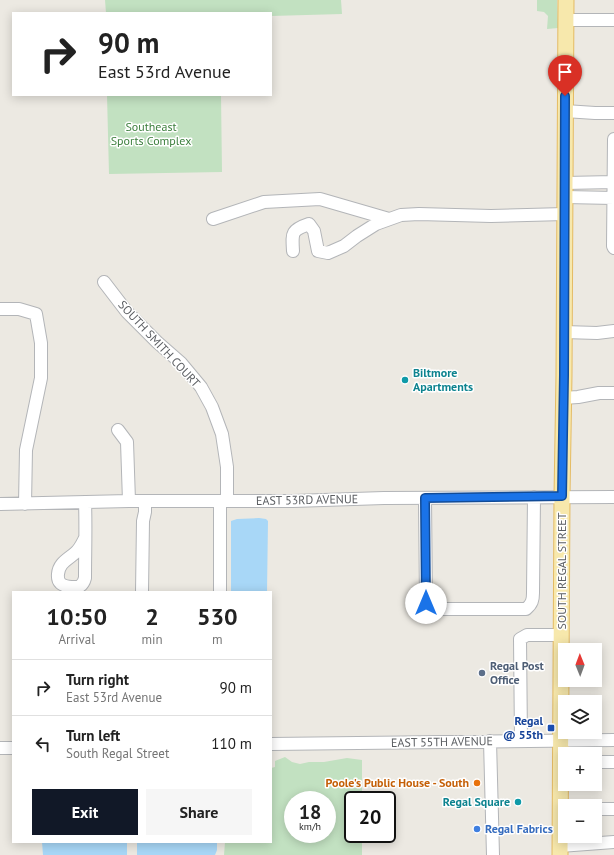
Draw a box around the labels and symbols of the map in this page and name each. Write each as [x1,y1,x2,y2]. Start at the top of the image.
pin [548,55,582,96]
park label: Southeast Sports Complex [111,119,191,148]
street label: SOUTH SMITH COURT [115,297,204,390]
place label: Biltmore Apartments [413,365,473,394]
marker: Biltmore Apartments [400,375,410,385]
street label: EAST 53RD AVENUE [256,491,358,508]
street label: SOUTH REGAL STREET [554,512,569,629]
position arrow [405,582,447,624]
north arrow [558,643,602,687]
place label: Regal Post Office [490,658,545,687]
marker: Regal Post Office [477,668,487,678]
place label: Regal @ 55th [503,713,543,742]
marker: Regal @ 55th [546,723,556,733]
street label: EAST 55TH AVENUE [391,733,493,750]
place label: Poole's Public House - South [326,775,469,790]
marker: Poole's Public House - South [472,778,482,788]
speed limit sign: 20 [344,791,396,843]
place label: Regal Square [443,794,510,809]
marker: Regal Square [513,797,523,807]
place label: Regal Fabrics [485,821,553,836]
marker: Regal Fabrics [472,824,482,834]

